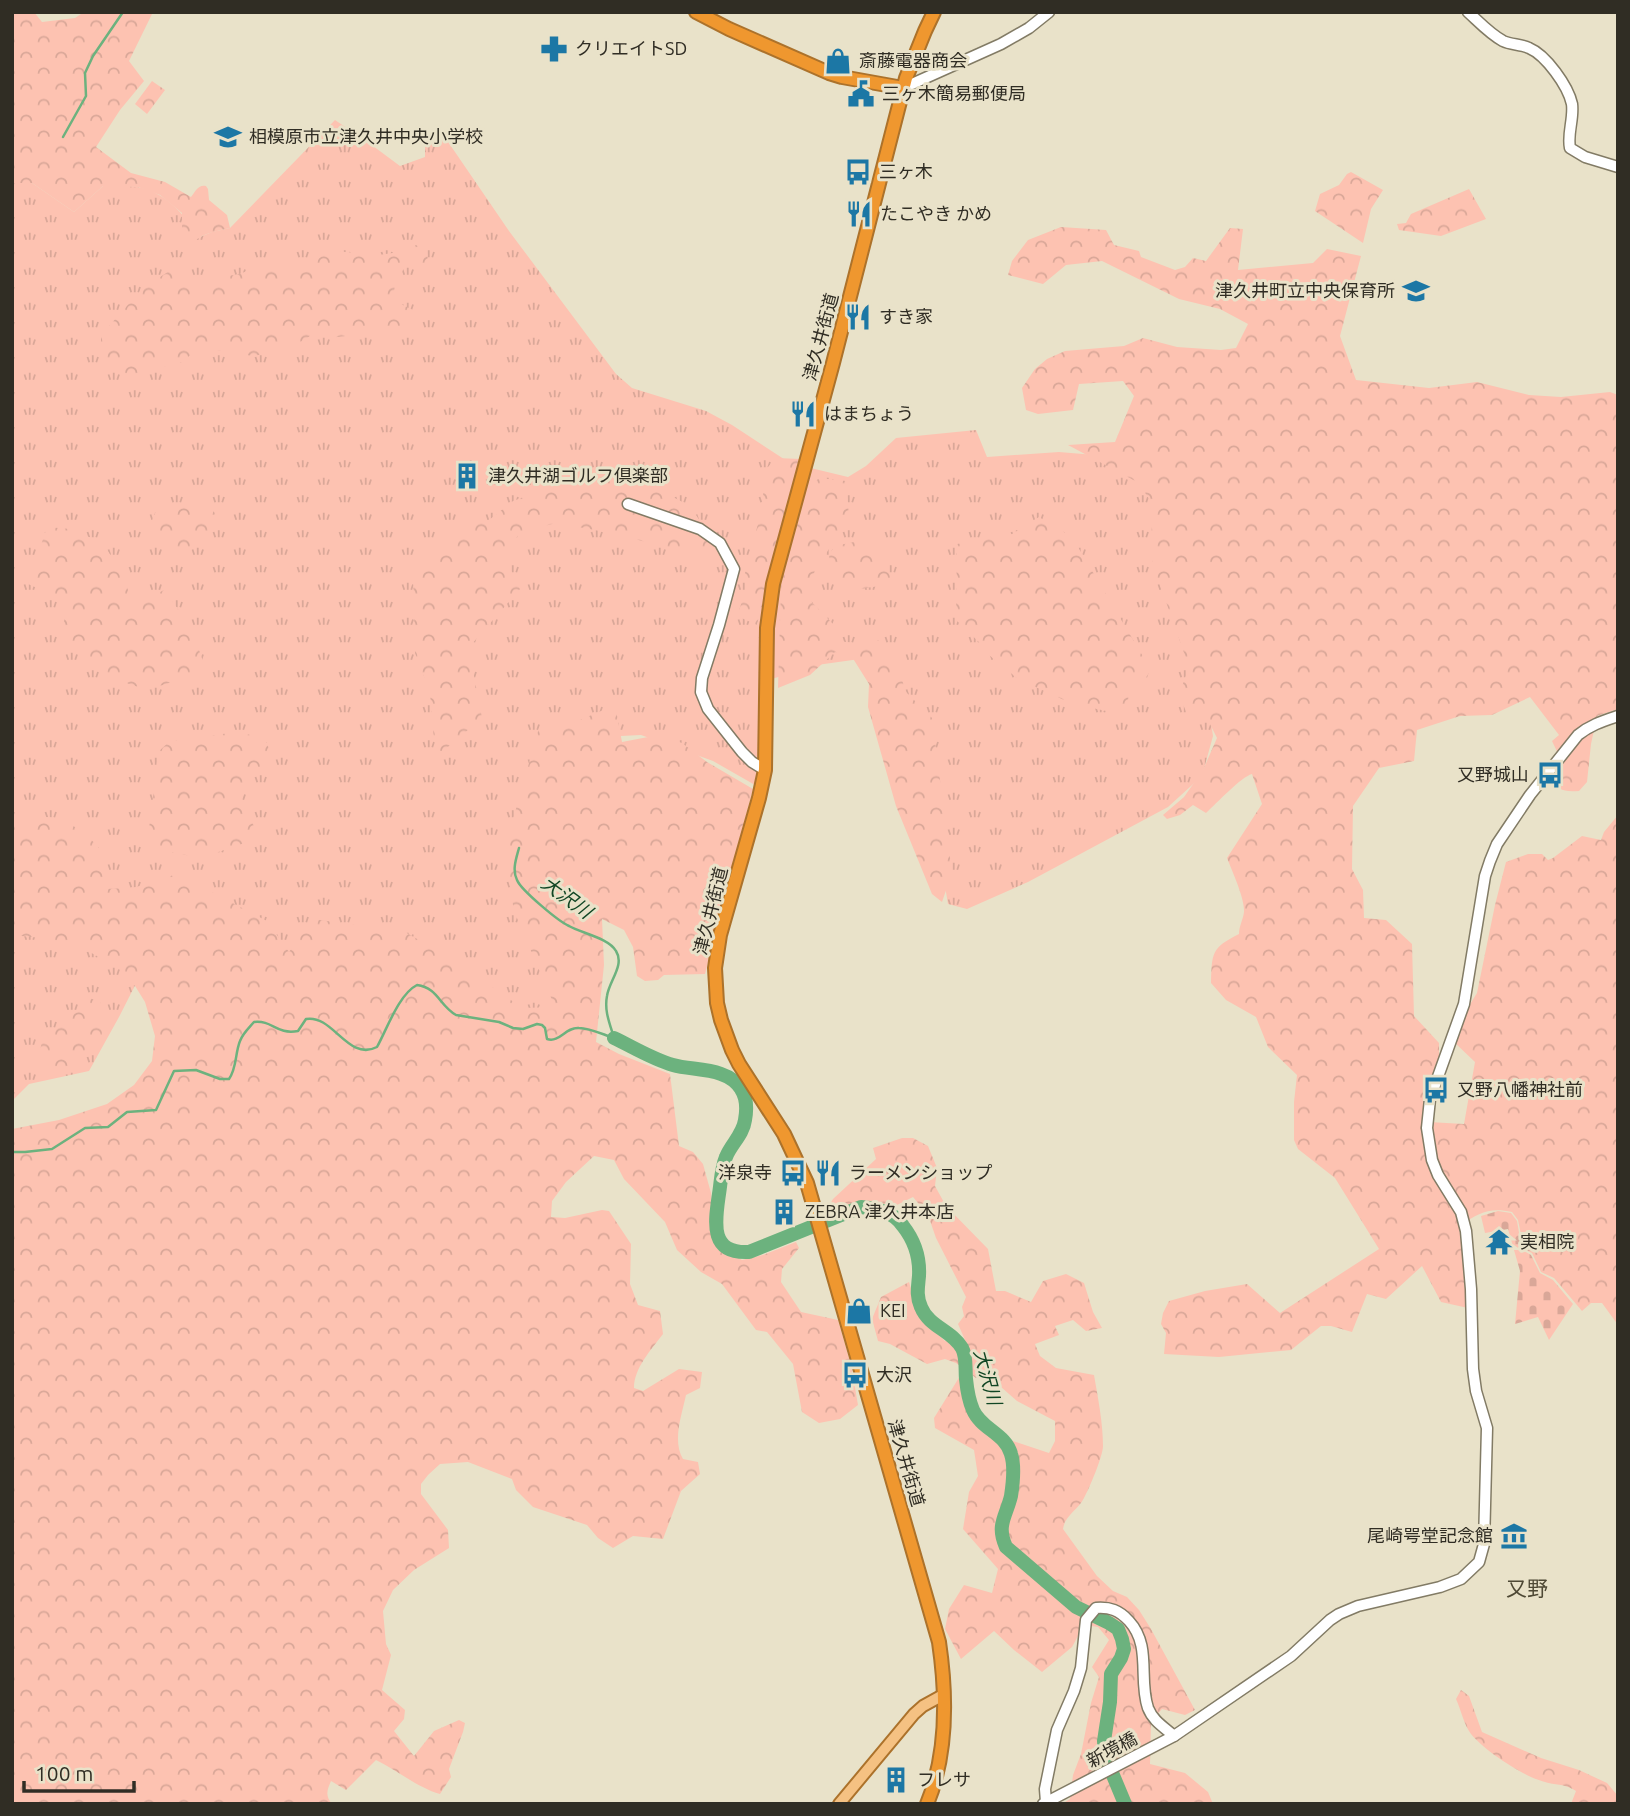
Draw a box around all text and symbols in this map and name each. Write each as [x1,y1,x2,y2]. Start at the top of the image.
pharmacy icon: クリエイトSD [539,34,569,64]
place label: クリエイトSD [575,38,687,58]
shop icon: 斎藤電器商会 [823,46,853,76]
place label: 斎藤電器商会 [859,50,967,70]
public building icon: 三ヶ木簡易郵便局 [846,79,876,109]
place label: 三ヶ木簡易郵便局 [882,83,1026,103]
school or university icon: 相模原市立津久井中央小学校 [213,122,243,152]
place label: 相模原市立津久井中央小学校 [249,126,483,146]
bus stop icon: 三ヶ木 [843,157,873,187]
place label: 三ヶ木 [879,161,933,181]
restaurant icon: たこやき かめ [844,199,874,229]
place label: たこやき かめ [880,203,992,223]
school or university icon: 津久井町立中央保育所 [1401,276,1431,306]
place label: 津久井町立中央保育所 [1215,280,1395,300]
street label: 津久井街道 [799,291,841,383]
restaurant icon: すき家 [843,302,873,332]
place label: すき家 [879,306,933,326]
restaurant icon: はまちょう [788,399,818,429]
place label: はまちょう [824,403,914,423]
building icon: 津久井湖ゴルフ倶楽部 [452,461,482,491]
place label: 津久井湖ゴルフ倶楽部 [488,465,668,485]
bus stop icon: 又野城山 [1535,760,1565,790]
place label: 又野城山 [1457,764,1529,784]
street label: 津久井街道 [689,865,731,957]
water label: 大沢川 [537,871,598,924]
bus stop icon: 又野八幡神社前 [1421,1075,1451,1105]
place label: 又野八幡神社前 [1457,1079,1583,1099]
bus stop icon: 洋泉寺 [778,1158,808,1188]
restaurant icon: ラーメンショップ [813,1158,843,1188]
place label: 洋泉寺 [718,1162,772,1182]
place label: ラーメンショップ [849,1162,992,1182]
building icon: ZEBRA 津久井本店 [769,1197,799,1227]
place label: ZEBRA 津久井本店 [805,1201,954,1221]
temple icon: 実相院 [1484,1227,1514,1257]
place label: 実相院 [1520,1231,1574,1251]
shop icon: KEI [844,1296,874,1326]
place label: KEI [880,1300,906,1320]
water label: 大沢川 [970,1347,1007,1409]
bus stop icon: 大沢 [840,1360,870,1390]
place label: 大沢 [876,1364,912,1384]
street label: 津久井街道 [885,1417,929,1509]
museum icon: 尾崎咢堂記念館 [1499,1521,1529,1551]
place label: 尾崎咢堂記念館 [1367,1525,1493,1545]
district label: 又野 [1506,1576,1548,1600]
street label: 新境橋 [1083,1728,1140,1771]
scale bar [24,1750,135,1794]
text: 100 m [35,1761,93,1785]
building icon: フレサ [881,1765,911,1795]
place label: フレサ [917,1769,971,1789]

